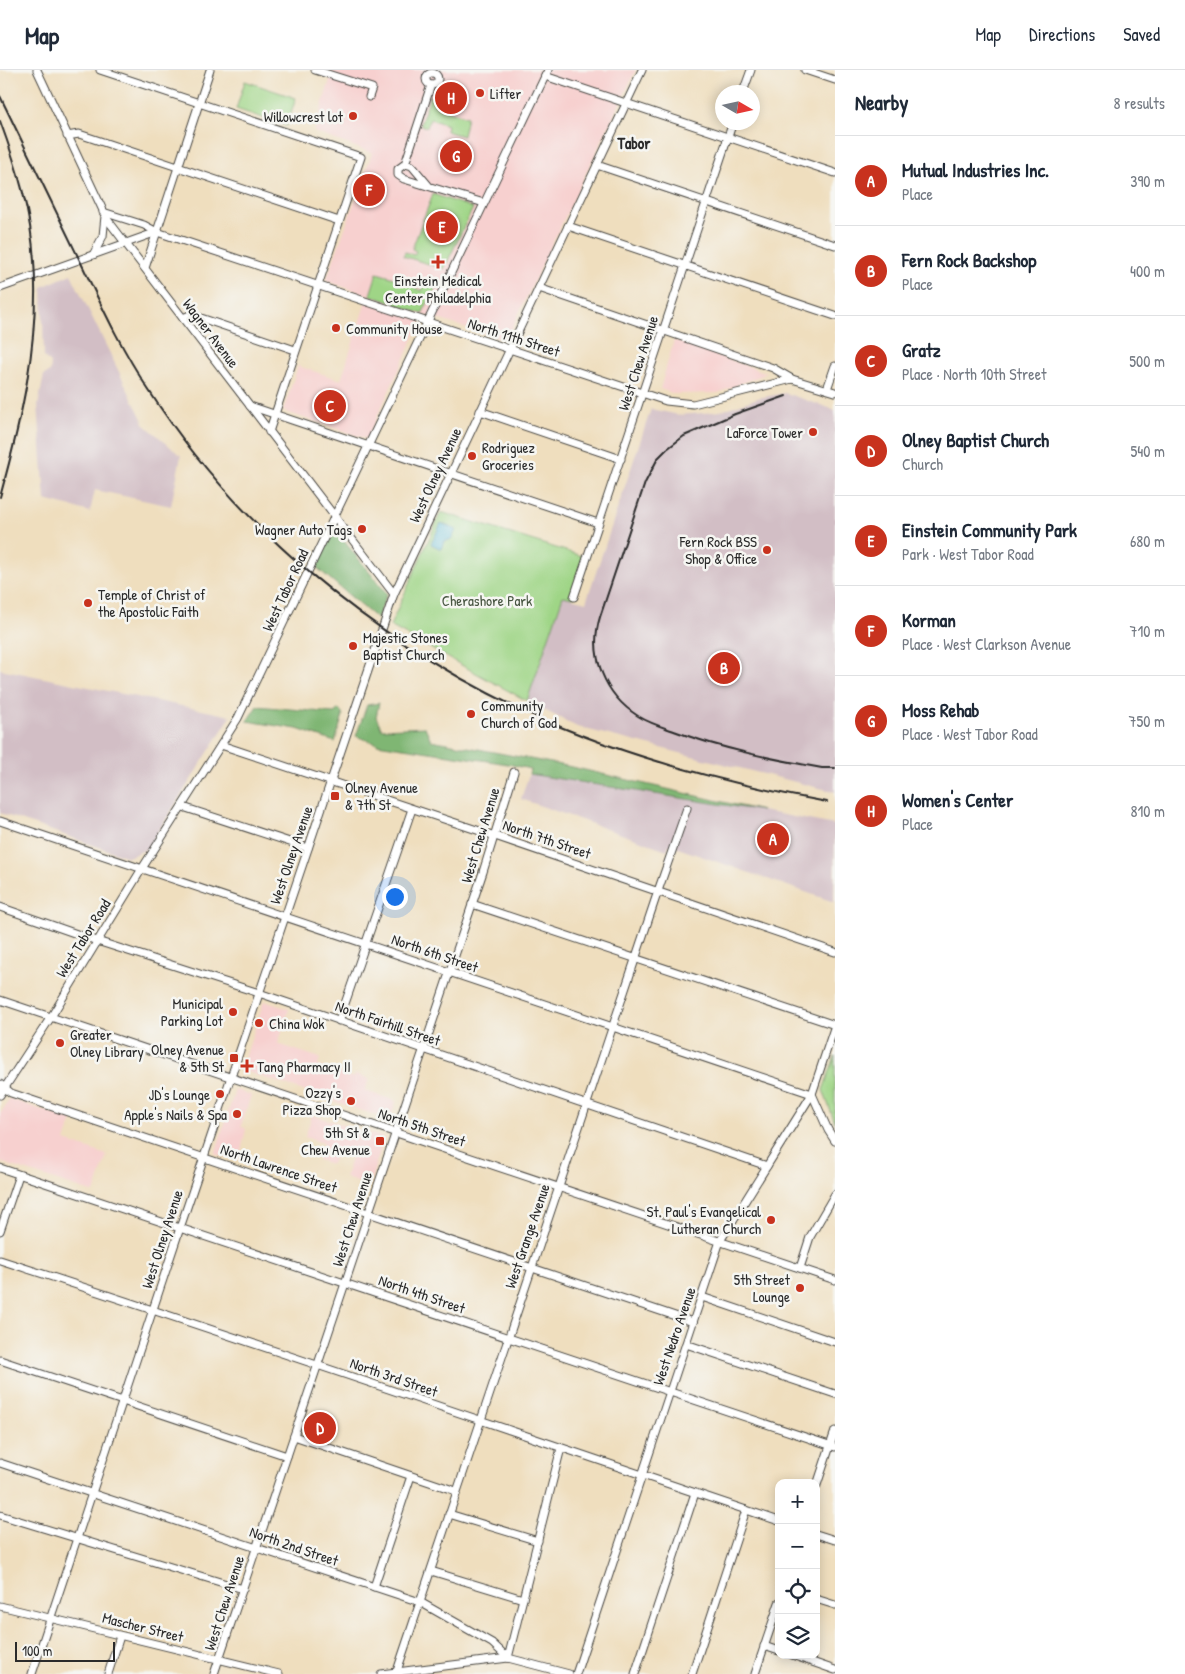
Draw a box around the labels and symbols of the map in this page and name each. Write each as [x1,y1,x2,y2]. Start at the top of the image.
pin: H [435,79,467,117]
place label: Lifter [490,83,521,104]
north arrow [715,85,760,130]
marker: Lifter [474,87,486,99]
place label: Willowcrest lot [264,106,344,127]
marker: Willowcrest lot [347,110,359,122]
district label: Tabor [617,132,651,154]
pin: G [440,137,472,175]
pin: F [353,171,385,209]
pin: E [426,208,458,246]
marker: Einstein Medical Center Philadelphia [431,255,445,269]
place label: Einstein Medical Center Philadelphia [385,270,491,308]
street label: Wagner Avenue [178,294,244,372]
street label: North 11th Street [465,312,563,362]
street label: West Chew Avenue [613,313,663,413]
place label: Community House [346,318,443,339]
marker: Community House [330,322,342,334]
pin: C [314,387,346,425]
place label: LaForce Tower [727,422,803,443]
street label: West Olney Avenue [404,424,466,526]
marker: LaForce Tower [807,426,819,438]
place label: Rodriguez Groceries [482,437,535,475]
marker: Rodriguez Groceries [466,450,478,462]
place label: Wagner Auto Tags [255,519,352,540]
marker: Wagner Auto Tags [356,523,368,535]
place label: Fern Rock BSS Shop & Office [679,531,757,569]
marker: Fern Rock BSS Shop & Office [761,544,773,556]
street label: West Tabor Road [257,545,313,635]
place label: Temple of Christ of the Apostolic Faith [98,584,206,622]
park label: Cherashore Park [442,590,532,611]
marker: Temple of Christ of the Apostolic Faith [82,597,94,609]
place label: Majestic Stones Baptist Church [363,627,448,665]
marker: Majestic Stones Baptist Church [347,640,359,652]
pin: B [708,649,740,687]
place label: Community Church of God [481,695,557,733]
marker: Community Church of God [465,708,477,720]
place label: Olney Avenue & 7th St [345,777,418,815]
street label: West Chew Avenue [456,785,504,885]
marker: Olney Avenue & 7th St [329,790,341,802]
street label: West Olney Avenue [264,803,318,907]
street label: North 7th Street [500,814,595,864]
pin: A [757,820,789,858]
your location [382,884,408,910]
street label: West Tabor Road [51,895,115,981]
street label: North 6th Street [389,928,482,978]
place label: Municipal Parking Lot [161,993,224,1031]
street label: North Fairhill Street [333,995,444,1051]
marker: Municipal Parking Lot [227,1006,239,1018]
place label: China Wok [269,1013,325,1034]
marker: China Wok [253,1017,265,1029]
place label: Greater Olney Library [70,1024,144,1062]
marker: Greater Olney Library [54,1037,66,1049]
place label: Olney Avenue & 5th St [151,1039,225,1077]
marker: Olney Avenue & 5th St [228,1052,240,1064]
place label: Tang Pharmacy II [257,1056,351,1077]
marker: Tang Pharmacy II [241,1060,253,1072]
place label: Ozzy's Pizza Shop [283,1082,342,1120]
place label: JD's Lounge [149,1084,210,1105]
marker: JD's Lounge [214,1088,226,1100]
marker: Ozzy's Pizza Shop [345,1095,357,1107]
street label: North 5th Street [376,1102,469,1152]
place label: Apple's Nails & Spa [124,1104,227,1125]
marker: Apple's Nails & Spa [231,1108,243,1120]
place label: 5th St & Chew Avenue [301,1122,370,1160]
marker: 5th St & Chew Avenue [374,1135,386,1147]
street label: North Lawrence Street [218,1138,341,1198]
street label: West Chew Avenue [327,1169,377,1269]
street label: West Grange Avenue [499,1181,555,1291]
street label: West Olney Avenue [136,1187,188,1291]
place label: St. Paul's Evangelical Lutheran Church [647,1201,761,1239]
marker: St. Paul's Evangelical Lutheran Church [765,1214,777,1226]
street label: North 4th Street [376,1269,469,1319]
place label: 5th Street Lounge [734,1269,791,1307]
marker: 5th Street Lounge [794,1282,806,1294]
street label: West Nedro Avenue [647,1284,701,1388]
street label: North 3rd Street [347,1352,441,1402]
pin: D [304,1409,336,1447]
street label: North 2nd Street [247,1521,342,1571]
street label: West Chew Avenue [199,1553,249,1653]
street label: Mascher Street [100,1607,187,1647]
scale bar [15,1639,115,1662]

